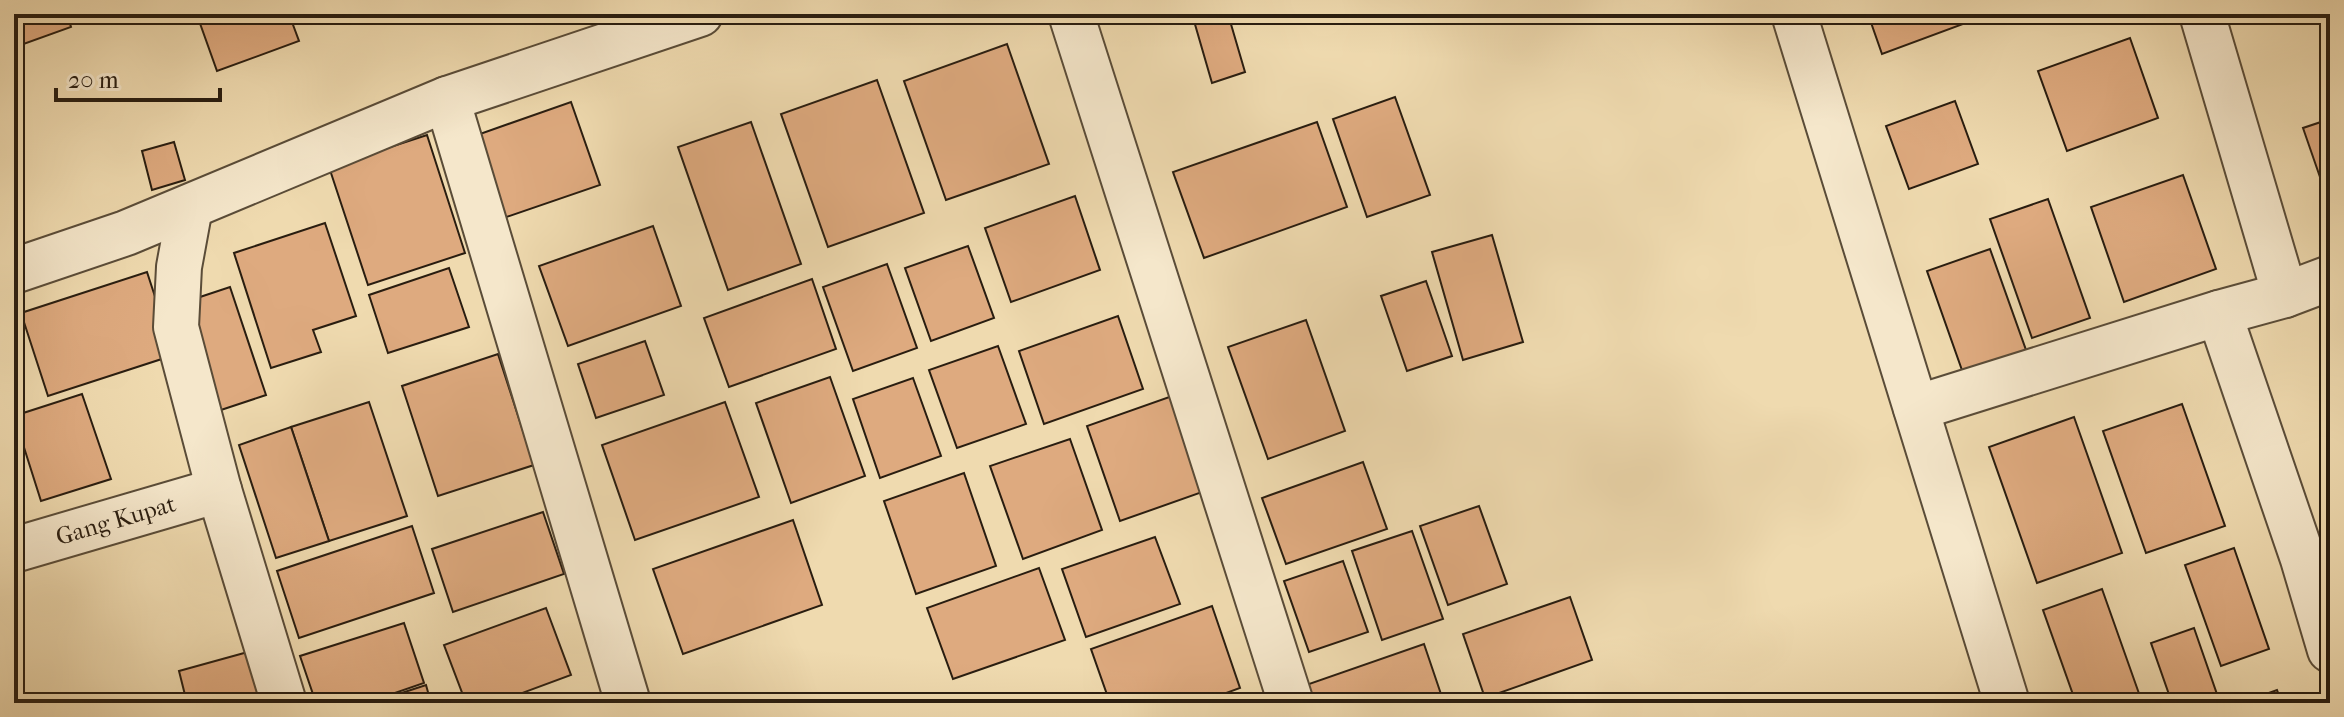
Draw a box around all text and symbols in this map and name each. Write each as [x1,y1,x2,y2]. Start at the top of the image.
scale bar [56,52,220,102]
text: 20 m [68,66,119,94]
street label: Gang Kupat [53,489,179,551]

